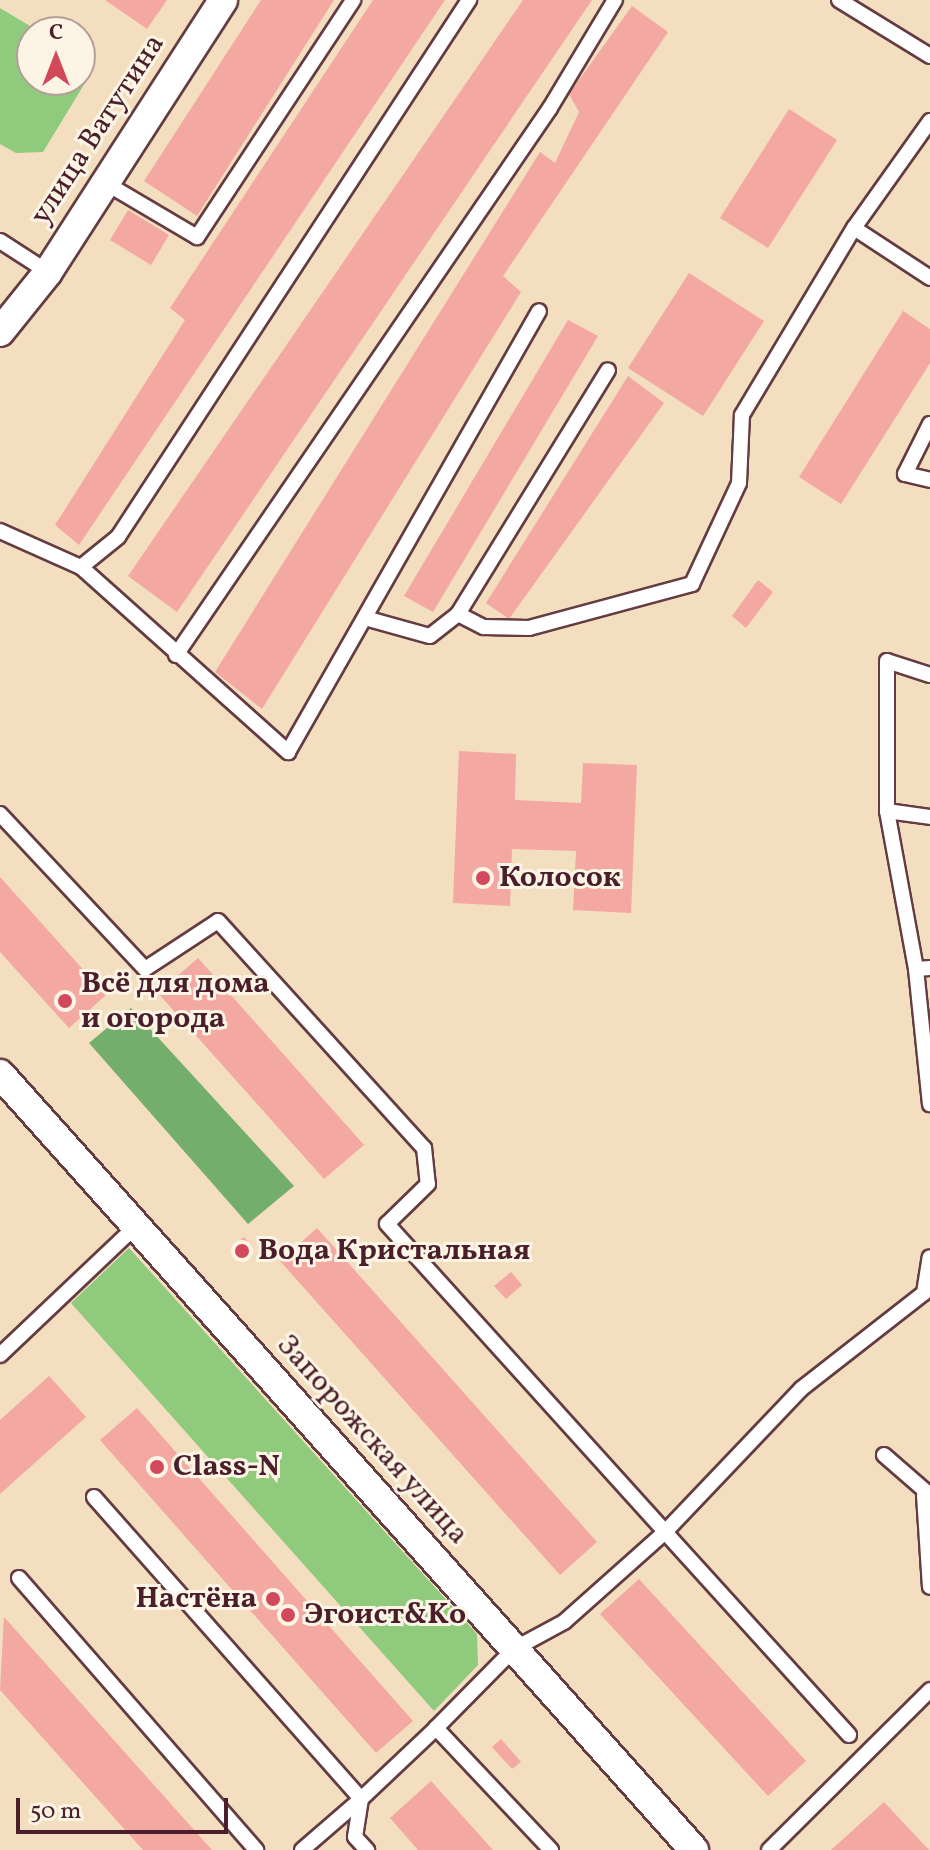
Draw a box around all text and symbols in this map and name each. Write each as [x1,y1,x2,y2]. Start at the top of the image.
north arrow [16,16,96,96]
text: С [49,18,63,49]
street label: улица Ватутина [23,28,173,232]
place label: Колосок [499,860,621,896]
marker: Колосок [474,869,492,887]
place label: Всё для дома и огорода [81,966,270,1036]
marker: Всё для дома и огорода [56,992,74,1010]
place label: Вода Кристальная [258,1233,530,1269]
marker: Вода Кристальная [233,1242,251,1260]
street label: Запорожская улица [268,1327,476,1553]
place label: Class-N [173,1449,280,1485]
marker: Class-N [148,1458,166,1476]
place label: Настёна [135,1581,257,1617]
marker: Настёна [264,1590,282,1608]
place label: Эгоист&Kо [304,1597,466,1633]
marker: Эгоист&Kо [279,1606,297,1624]
scale bar [20,1782,232,1832]
text: 50 m [30,1795,82,1829]

